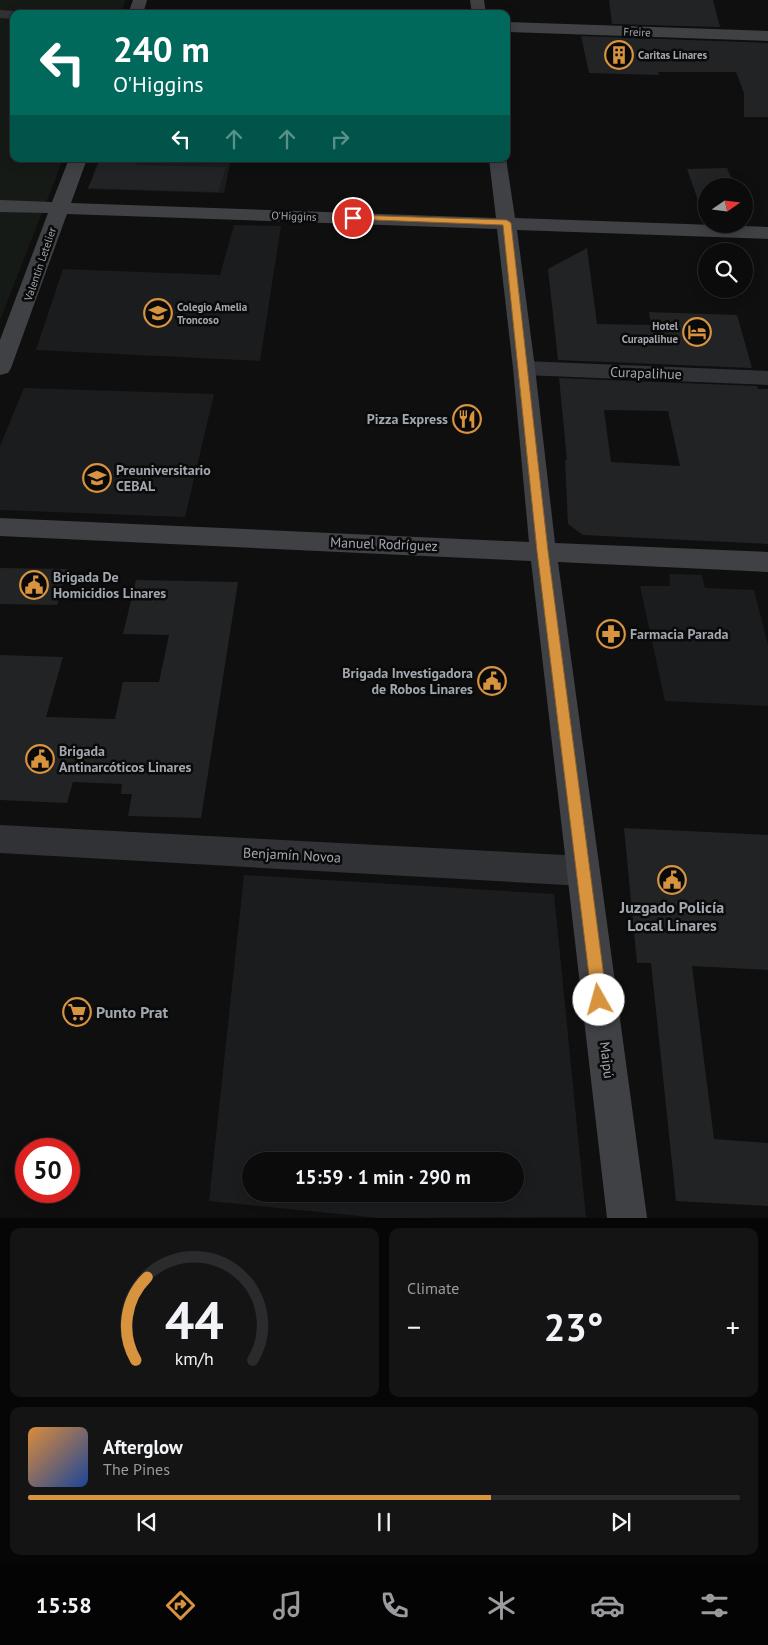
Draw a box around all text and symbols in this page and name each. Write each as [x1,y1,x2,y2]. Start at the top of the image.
street label: Freire [623,25,651,39]
text: 240 m [113,26,210,72]
icon: left [30,30,95,95]
building icon: Caritas Linares [604,40,634,70]
place label: Caritas Linares [638,48,708,62]
text: O'Higgins [113,70,203,98]
icon: left [167,125,195,153]
icon: ahead [220,125,248,153]
icon: ahead [273,125,301,153]
icon: right [326,125,354,153]
north arrow [698,178,752,232]
map controls [698,178,753,298]
pin [332,197,374,239]
icon: arrive [339,204,367,232]
street label: O'Higgins [271,208,317,224]
street label: Valentín Letelier [21,225,59,304]
button: search [698,243,753,298]
school or university icon: Colegio Amelia Troncoso [143,298,173,328]
place label: Colegio Amelia Troncoso [177,300,247,327]
hotel icon: Hotel Curapalihue [682,317,712,347]
place label: Hotel Curapalihue [622,319,679,346]
street label: Curapalihue [610,363,682,383]
restaurant icon: Pizza Express [452,404,482,434]
place label: Pizza Express [367,410,448,428]
place label: Preuniversitario CEBAL [116,461,211,495]
school or university icon: Preuniversitario CEBAL [82,463,112,493]
street label: Manuel Rodríguez [330,533,438,555]
place label: Brigada De Homicidios Linares [53,568,166,602]
public building icon: Brigada De Homicidios Linares [19,570,49,600]
pharmacy icon: Farmacia Parada [596,619,626,649]
place label: Farmacia Parada [630,625,728,643]
place label: Brigada Investigadora de Robos Linares [342,664,473,698]
public building icon: Brigada Investigadora de Robos Linares [477,666,507,696]
place label: Brigada Antinarcóticos Linares [59,742,192,776]
public building icon: Brigada Antinarcóticos Linares [25,744,55,774]
street label: Benjamín Novoa [243,843,341,867]
public building icon: Juzgado Policía Local Linares [657,865,687,895]
place label: Juzgado Policía Local Linares [619,897,724,935]
position arrow [572,973,624,1025]
supermarket icon: Punto Prat [62,997,92,1027]
place label: Punto Prat [96,1002,168,1022]
street label: Maipú [596,1041,618,1079]
speed limit sign: 50 [15,1138,80,1203]
text: 15:59 · 1 min · 290 m [295,1165,471,1189]
text: Climate [407,1278,459,1298]
text: 44 [165,1286,224,1353]
text: 23° [544,1302,603,1351]
text: − [407,1308,421,1345]
text: + [726,1308,740,1345]
text: km/h [175,1347,214,1370]
text: Afterglow [103,1435,183,1459]
text: The Pines [103,1459,170,1479]
icon: previous [133,1508,161,1536]
icon: pause [370,1508,398,1536]
icon: next [607,1508,635,1536]
icon: directions [163,1588,198,1623]
icon: music [270,1588,305,1623]
icon: phone [377,1588,412,1623]
icon: climate [484,1588,519,1623]
icon: car [590,1588,625,1623]
icon: filters [697,1588,732,1623]
text: 15:58 [36,1591,92,1619]

